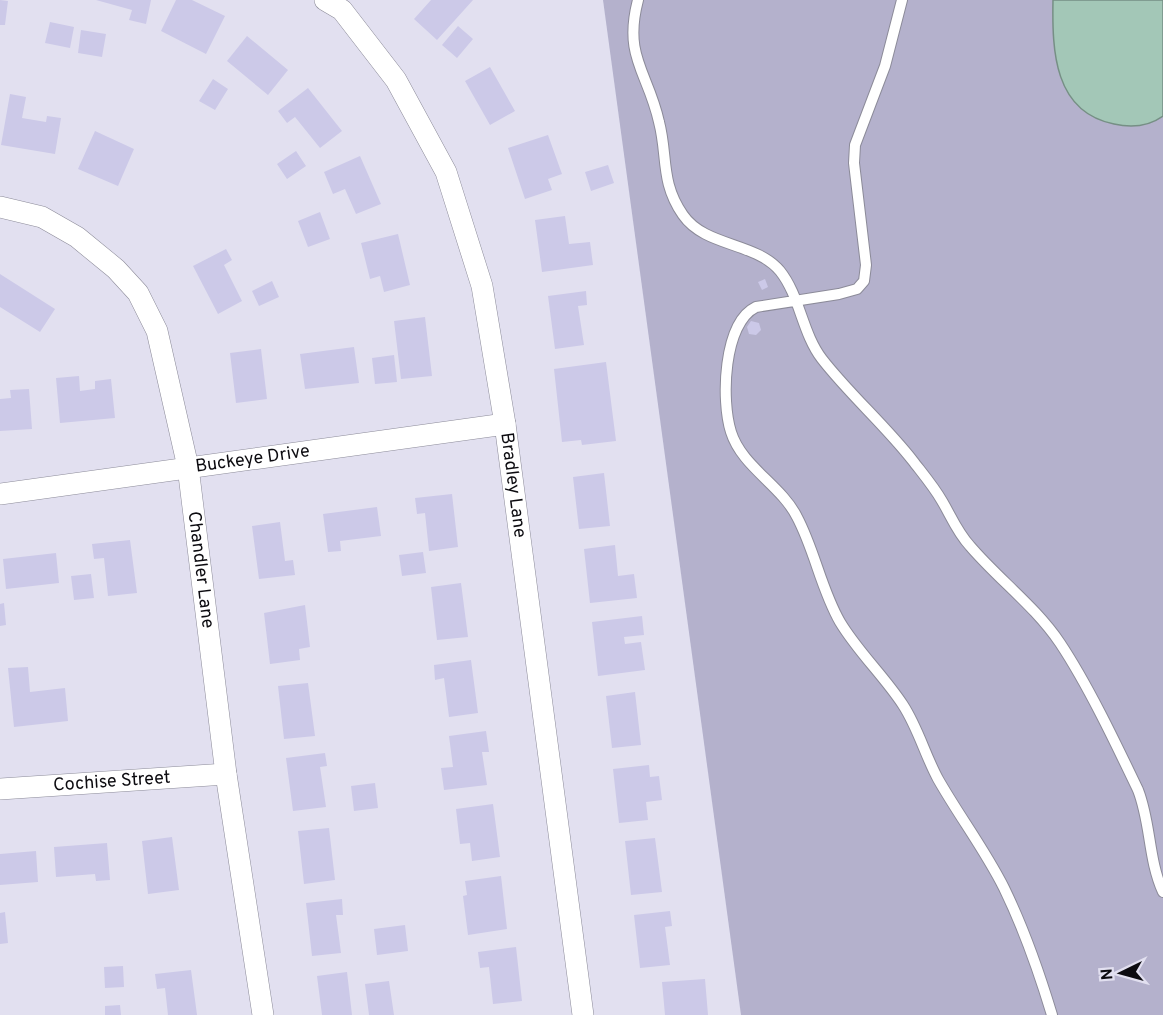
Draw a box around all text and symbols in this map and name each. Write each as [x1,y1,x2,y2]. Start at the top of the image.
street label: Bradley Lane [495,431,531,539]
street label: Buckeye Drive [194,440,311,478]
street label: Chandler Lane [182,510,219,630]
street label: Cochise Street [52,766,171,797]
north arrow [1091,943,1151,1003]
text: N [1098,968,1119,981]

